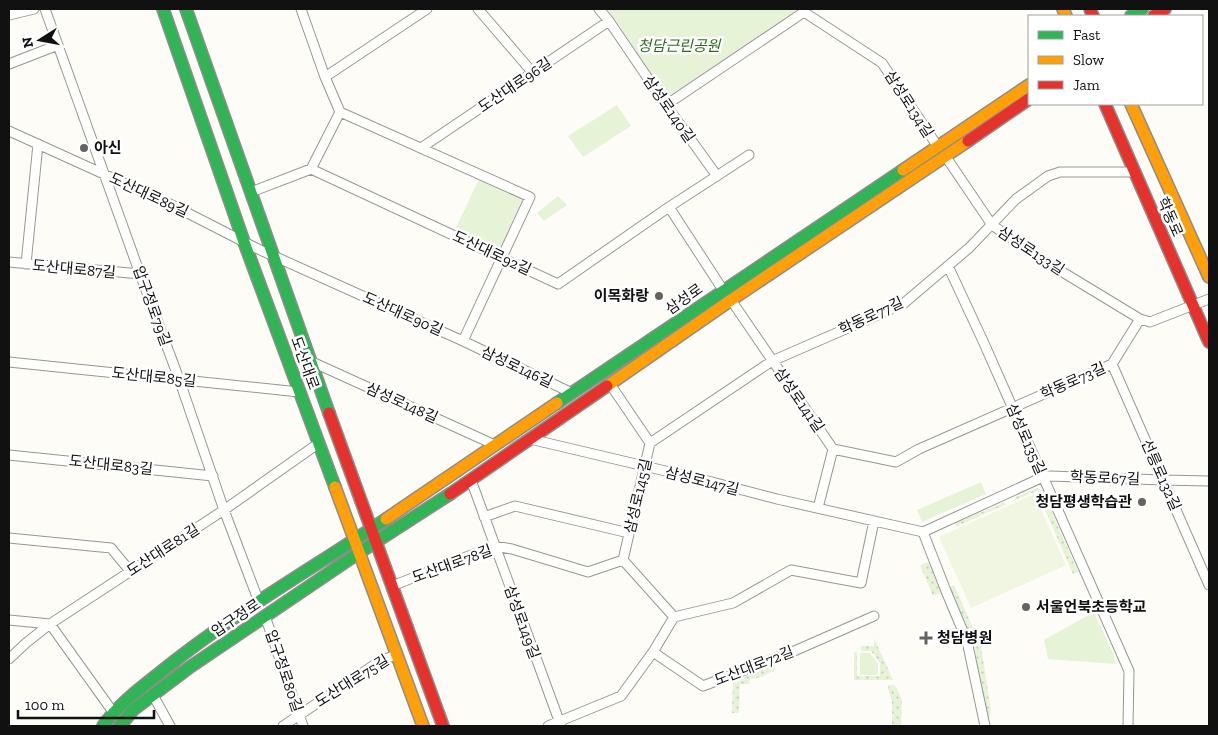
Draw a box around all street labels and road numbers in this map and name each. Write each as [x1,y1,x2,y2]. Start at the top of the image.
street label: 도산대로96길 [475,54,555,116]
street label: 삼성로134길 [881,67,937,141]
street label: 삼성로140길 [639,72,699,146]
street label: 도산대로89길 [107,169,191,221]
street label: 학동로 [1153,194,1187,240]
street label: 삼성로133길 [994,223,1068,279]
street label: 도산대로92길 [450,227,534,279]
street label: 도산대로87길 [31,256,117,282]
street label: 압구정로79길 [129,263,175,349]
street label: 삼성로 [662,280,706,318]
street label: 도산대로90길 [360,288,446,340]
street label: 학동로77길 [836,293,906,339]
street label: 도산대로 [287,334,323,392]
street label: 삼성로146길 [478,343,556,391]
street label: 학동로73길 [1038,359,1108,403]
street label: 도산대로85길 [111,364,197,390]
street label: 삼성로141길 [770,364,828,436]
street label: 삼성로148길 [363,379,441,427]
street label: 삼성로135길 [1002,401,1050,477]
street label: 선릉로132길 [1137,437,1185,513]
street label: 도산대로83길 [68,452,154,478]
street label: 삼성로145길 [621,457,655,535]
street label: 삼성로147길 [663,463,741,499]
street label: 학동로67길 [1070,468,1140,488]
street label: 도산대로81길 [123,520,203,580]
street label: 도산대로78길 [409,541,495,587]
street label: 삼성로149길 [500,583,544,661]
street label: 압구정로 [208,595,264,641]
street label: 압구정로80길 [262,628,306,714]
street label: 도산대로72길 [712,643,796,689]
street label: 도산대로75길 [312,651,392,711]

